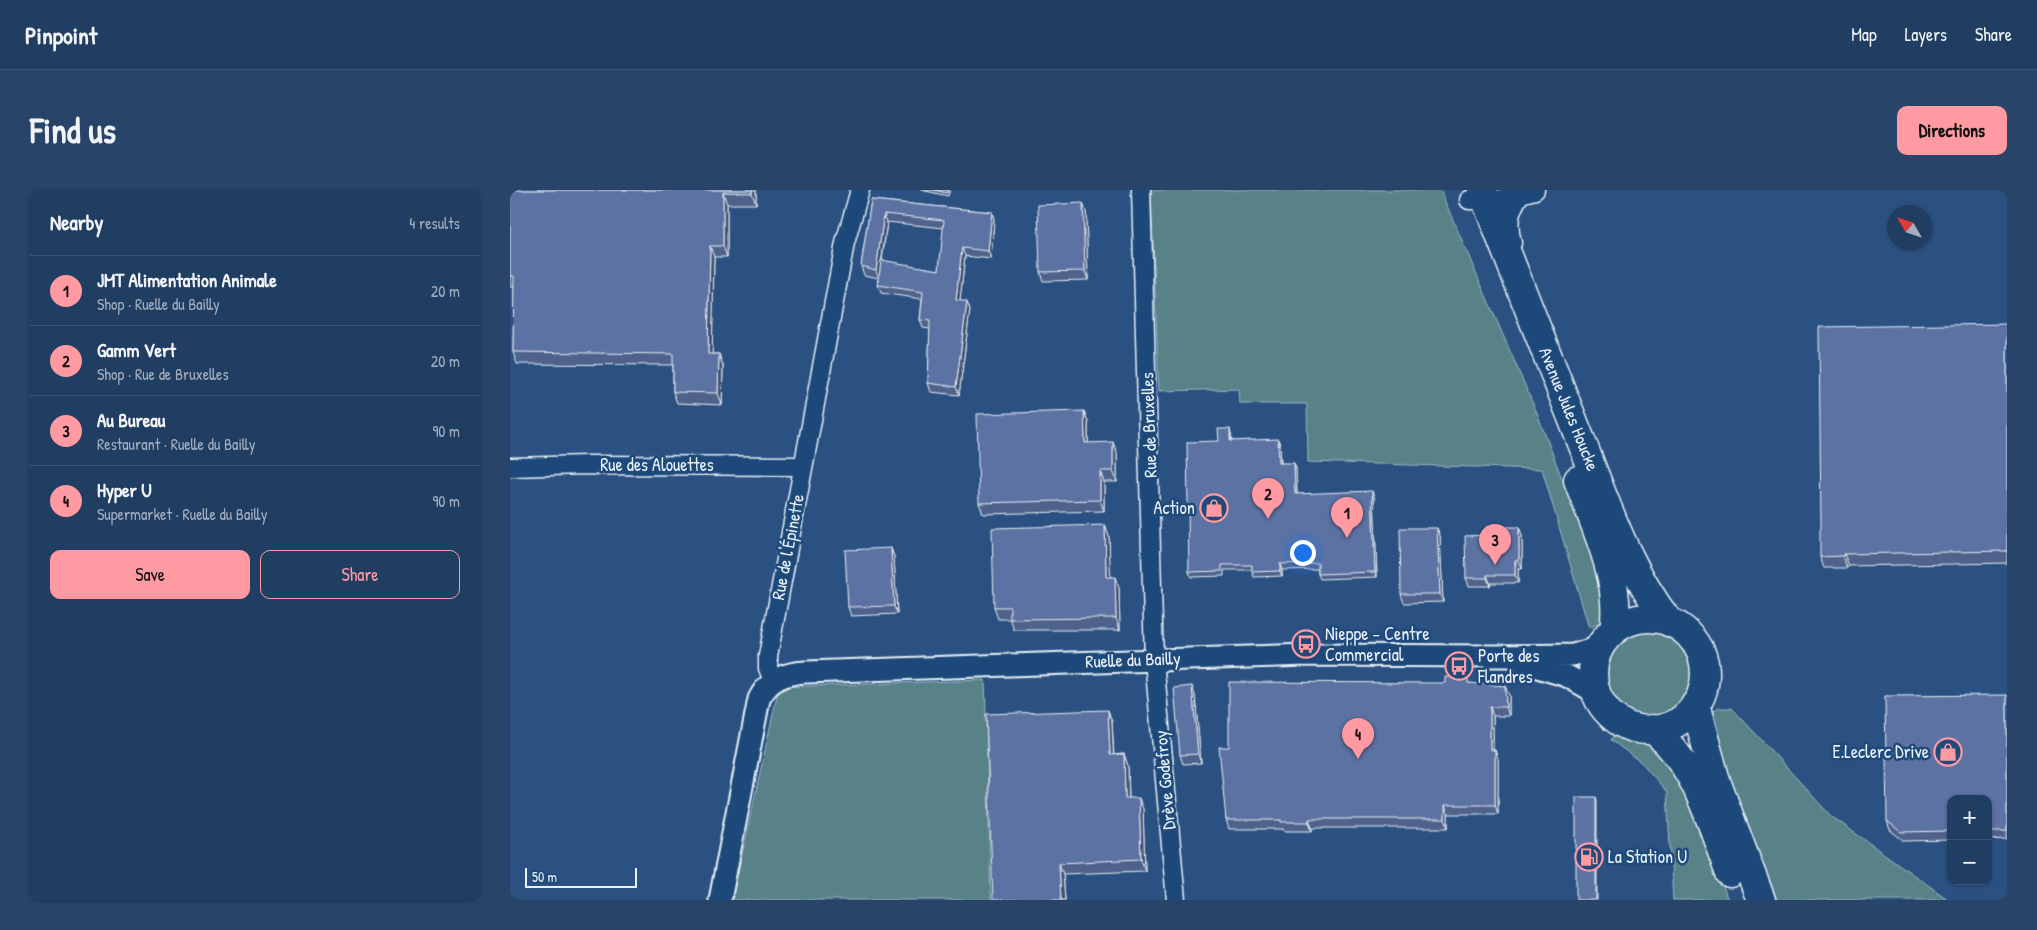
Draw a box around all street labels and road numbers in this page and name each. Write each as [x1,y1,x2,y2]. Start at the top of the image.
street label: Avenue Jules Houcke [1533,343,1606,474]
street label: Rue de Bruxelles [1134,372,1163,478]
street label: Rue des Alouettes [600,452,714,477]
street label: Rue de l'Épinette [765,492,810,602]
street label: Ruelle du Bailly [1085,645,1182,674]
street label: Drève Godefroy [1148,729,1181,831]

